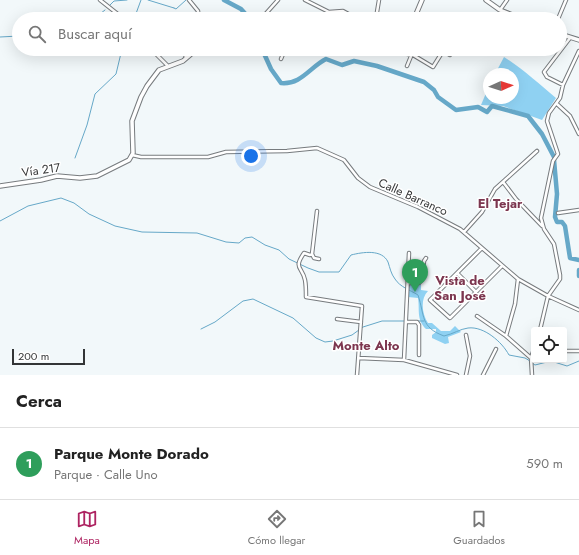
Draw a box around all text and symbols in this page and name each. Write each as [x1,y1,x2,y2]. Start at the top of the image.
search box [12,12,567,56]
icon: search [26,23,48,45]
text: Buscar aquí [58,23,132,45]
north arrow [483,68,519,104]
your location [241,146,261,166]
street label: Vía 217 [20,158,62,182]
street label: Calle Barranco [375,174,451,221]
district label: El Tejar [478,194,523,213]
pin: 1 [402,259,428,292]
district label: Vista de San José [434,271,486,305]
map controls [531,327,567,363]
button: locate [531,327,567,363]
district label: Monte Alto [332,336,400,355]
scale bar [12,347,85,366]
text: 200 m [18,348,49,364]
text: Cerca [16,389,62,413]
text: Parque Monte Dorado [54,443,209,465]
text: 1 [26,454,32,473]
text: 590 m [526,454,563,473]
text: Parque · Calle Uno [54,465,158,484]
tab: Mapa [74,508,100,548]
tab: Cómo llegar [248,508,305,548]
tab: Guardados [453,508,505,548]

